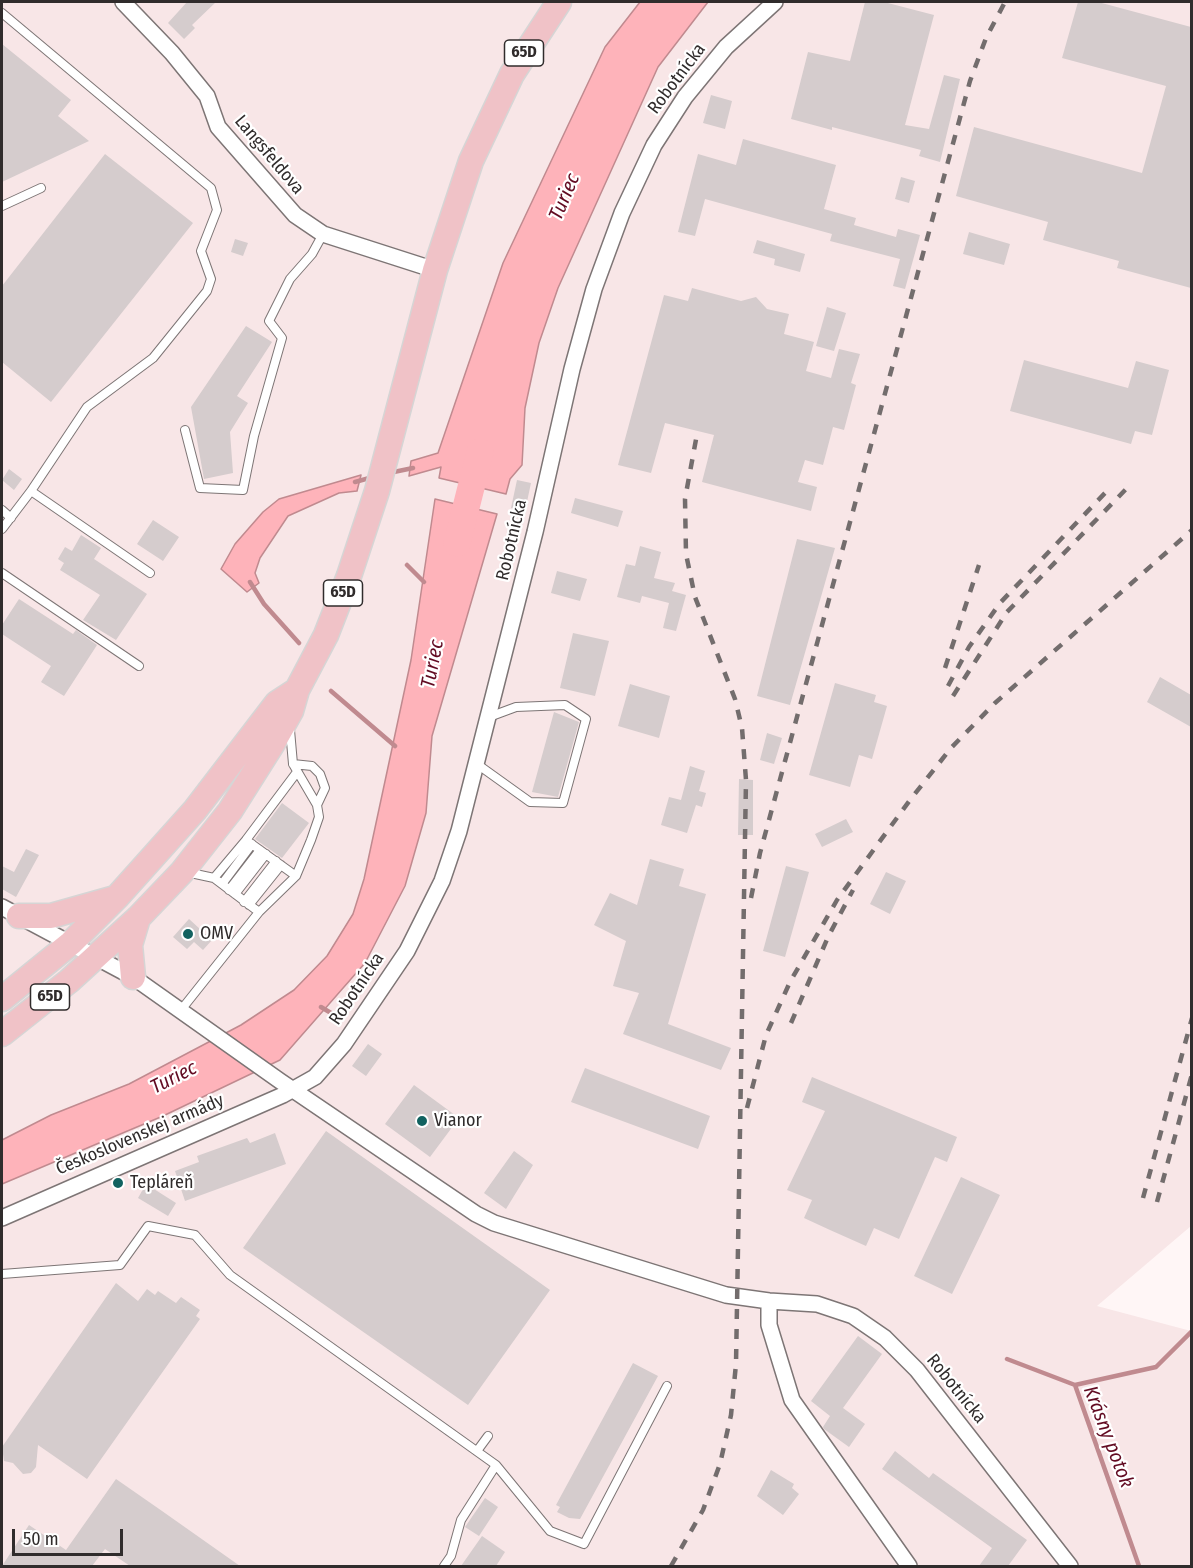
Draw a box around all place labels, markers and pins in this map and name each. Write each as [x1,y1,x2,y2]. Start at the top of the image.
place label: OMV [200,923,233,945]
marker: OMV [181,927,195,941]
place label: Vianor [434,1110,482,1132]
marker: Vianor [415,1114,429,1128]
place label: Tepláreň [130,1172,193,1194]
marker: Tepláreň [111,1176,125,1190]

